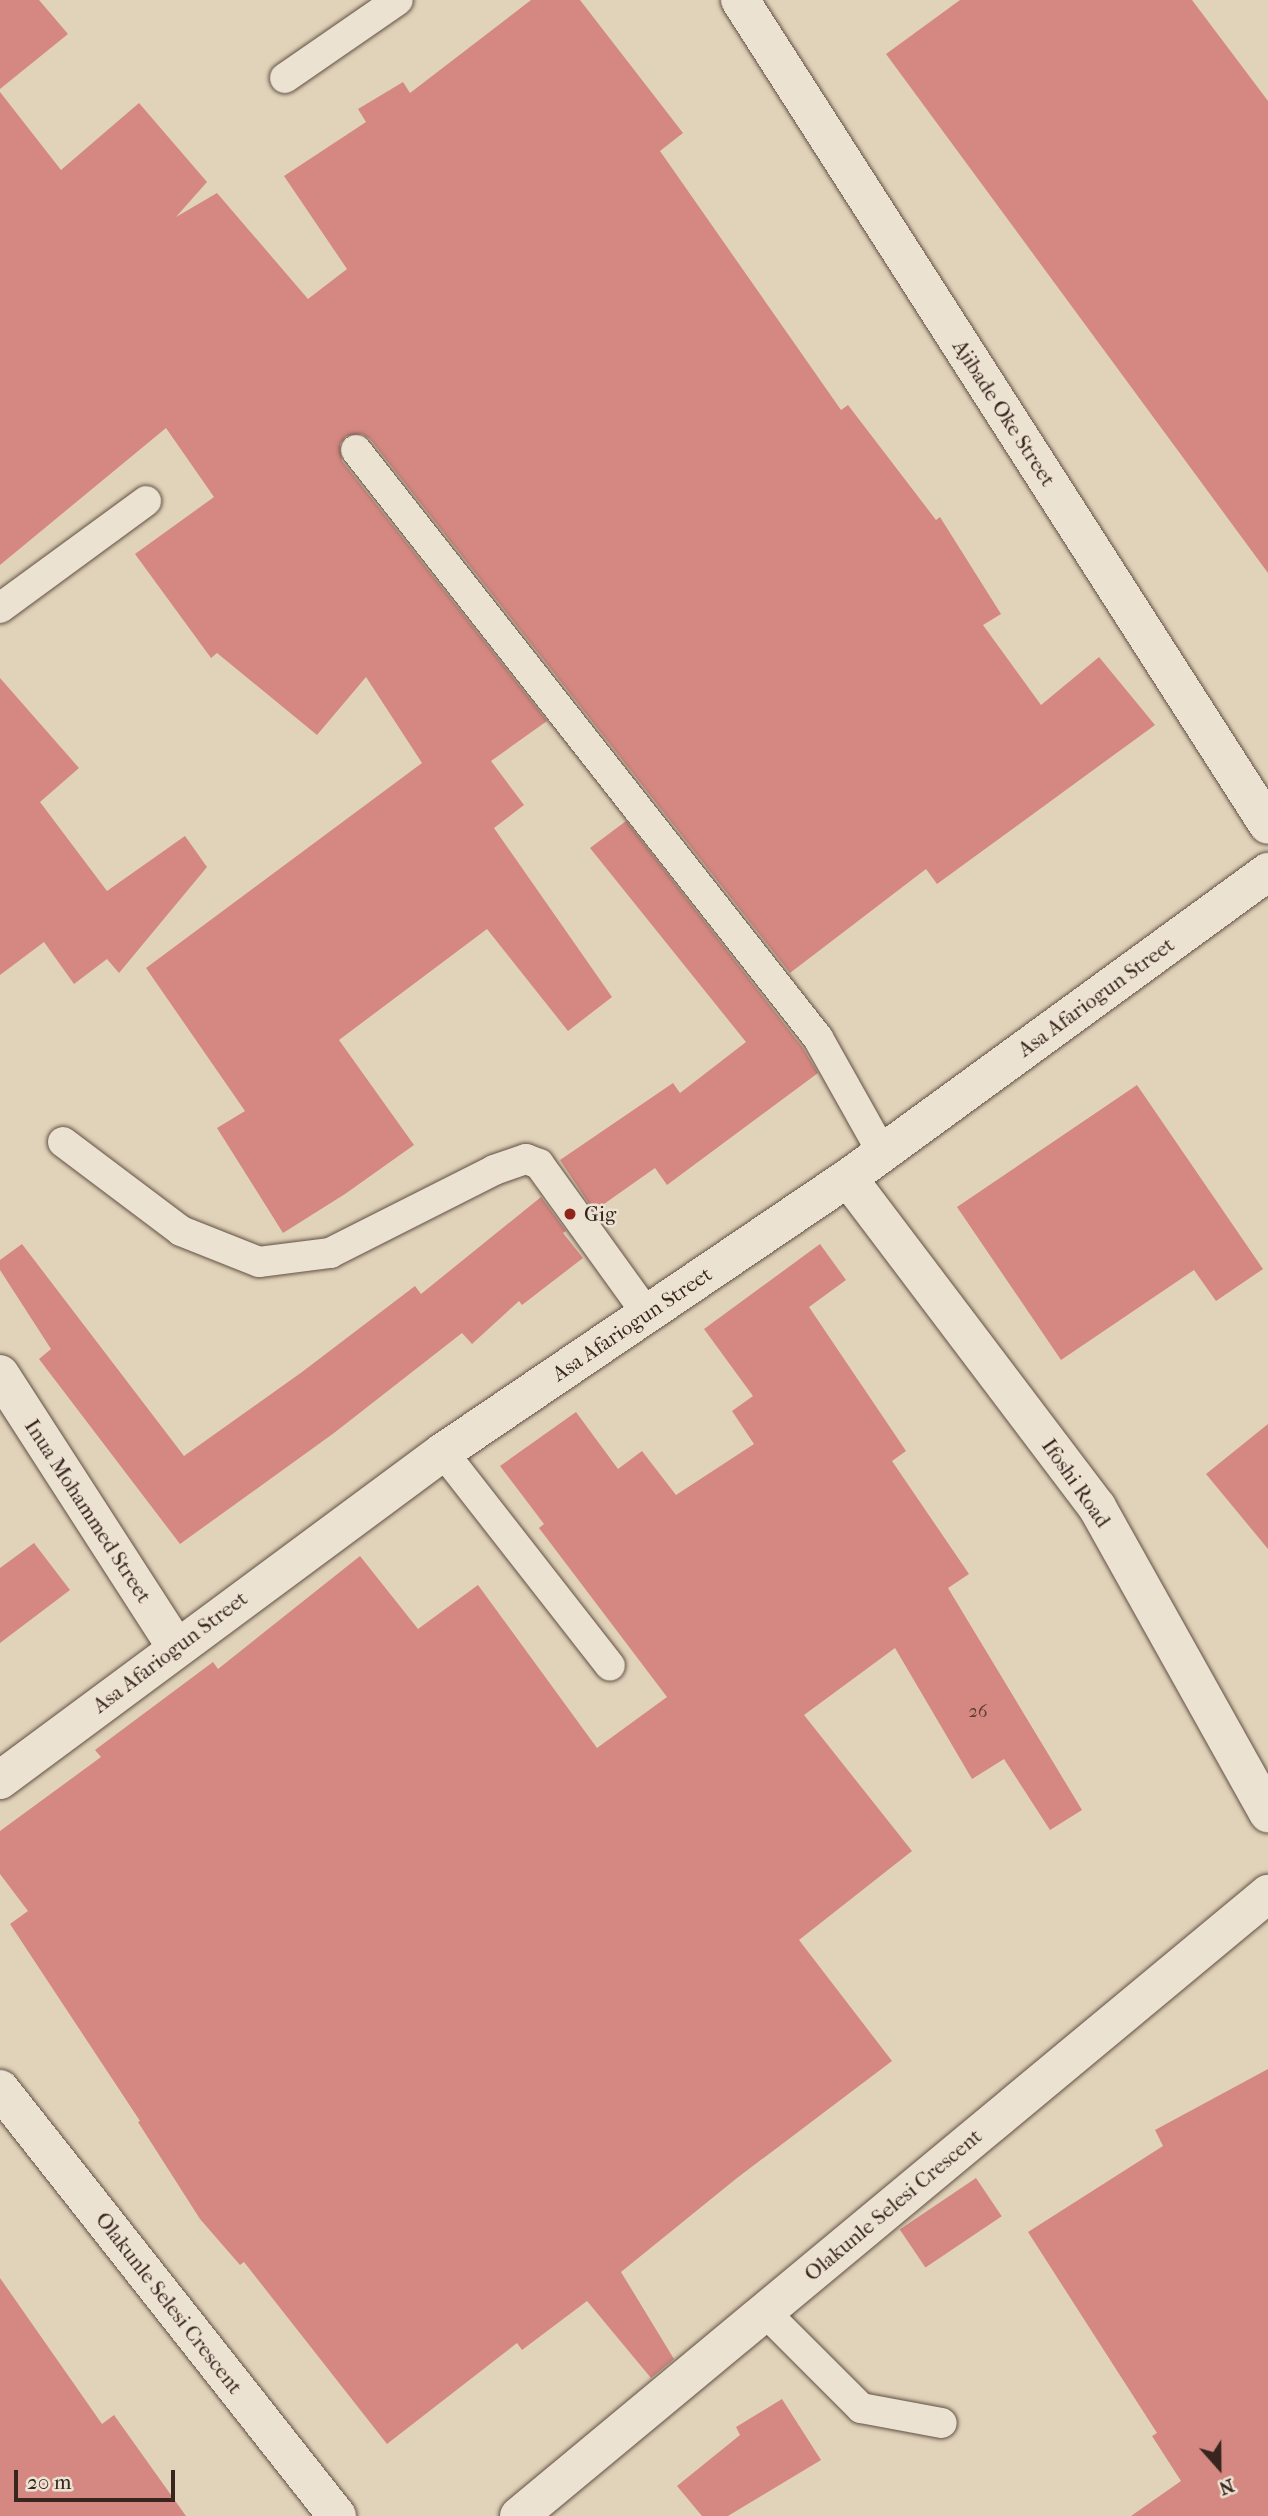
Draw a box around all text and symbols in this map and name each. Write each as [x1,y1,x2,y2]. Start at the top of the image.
street label: Ajibade Oke Street [947,335,1061,491]
street label: Asa Afariogun Street [1013,932,1179,1062]
place label: Gig [584,1201,616,1227]
marker: Gig [562,1206,578,1222]
street label: Asa Afariogun Street [547,1261,717,1387]
street label: Inua Mohammed Street [19,1415,157,1607]
street label: Ifoshi Road [1036,1434,1116,1532]
street label: Asa Afariogun Street [88,1586,252,1718]
house number: 26 [968,1701,988,1723]
street label: Olakunle Selesi Crescent [799,2124,987,2286]
street label: Olakunle Selesi Crescent [90,2207,248,2399]
north arrow [1184,2432,1254,2502]
scale bar [18,2456,178,2500]
text: 20 m [27,2470,71,2494]
text: N [1216,2474,1237,2499]

